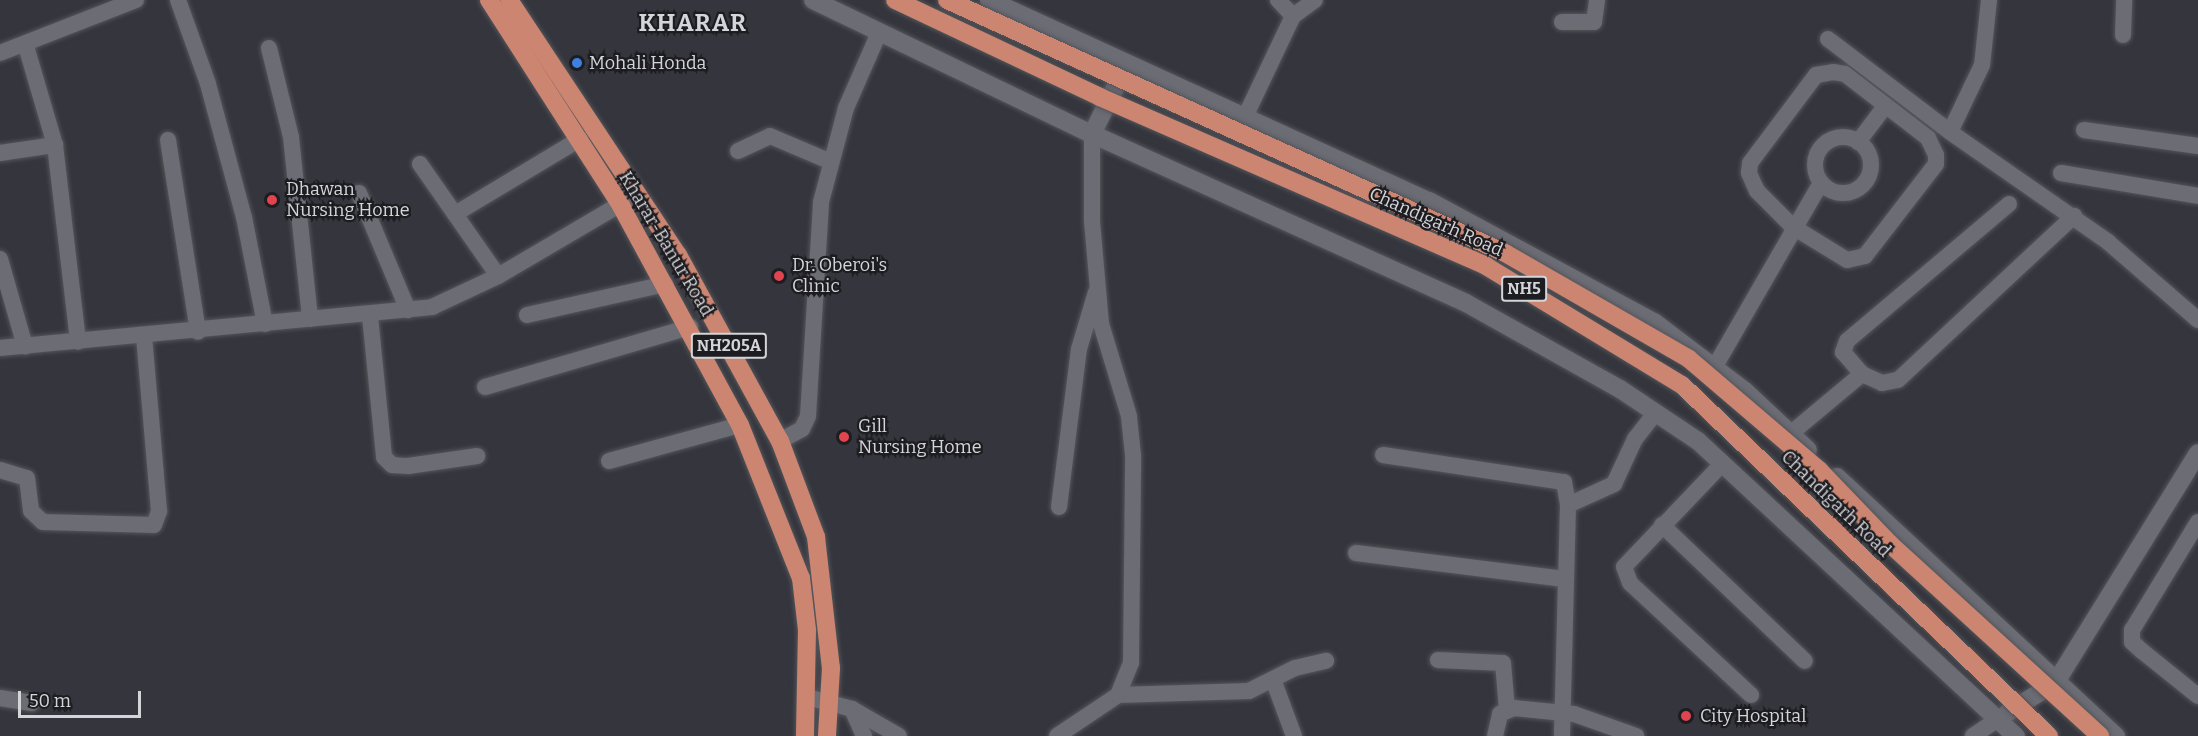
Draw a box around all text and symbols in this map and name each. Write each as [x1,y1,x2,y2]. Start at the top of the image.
district label: KHARAR [638,10,748,38]
place label: Mohali Honda [589,52,706,74]
marker: Mohali Honda [570,56,584,70]
street label: Kharar-Banur Road [614,168,718,320]
place label: Dhawan Nursing Home [286,179,410,222]
street label: Chandigarh Road [1366,183,1506,261]
marker: Dhawan Nursing Home [263,191,281,209]
place label: Dr. Oberoi's Clinic [792,255,887,298]
marker: Dr. Oberoi's Clinic [770,267,788,285]
road number: NH5 [1500,276,1548,302]
road number: NH205A [690,333,768,359]
place label: Gill Nursing Home [858,416,982,458]
marker: Gill Nursing Home [835,428,853,446]
street label: Chandigarh Road [1777,446,1895,562]
scale bar [21,679,144,717]
text: 50 m [29,690,71,712]
place label: City Hospital [1700,705,1806,727]
marker: City Hospital [1677,707,1695,725]

